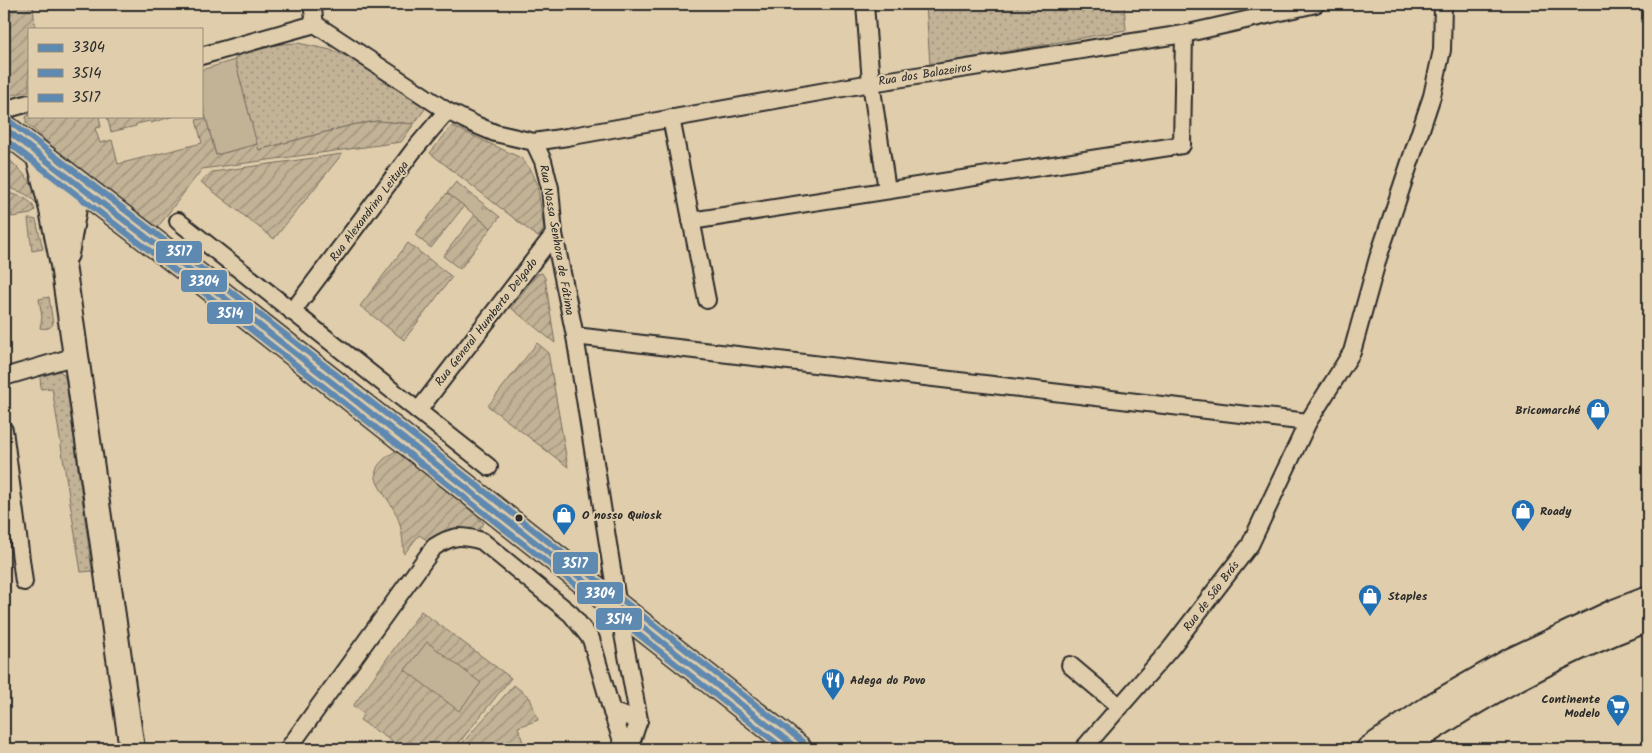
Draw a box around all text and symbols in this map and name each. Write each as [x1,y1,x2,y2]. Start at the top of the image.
legend [28,28,202,118]
text: 3304 [72,36,105,60]
street label: Rua dos Balazeiros [877,58,973,91]
text: 3514 [72,62,102,86]
text: 3517 [72,86,101,110]
street label: Rua Alexandrino Leituga [325,157,414,266]
street label: Rua Nossa Senhora de Fátima [534,163,579,317]
line badge: 3517 [155,240,203,264]
text: 3517 [165,241,192,263]
street label: Rua General Humberto Delgado [430,254,542,390]
line badge: 3304 [180,269,228,293]
text: 3304 [188,271,219,293]
line badge: 3514 [206,301,254,325]
text: 3514 [216,303,244,325]
shop icon: Bricomarché [1585,397,1611,431]
place label: Bricomarché [1515,401,1581,420]
shop icon: Roady [1510,498,1536,532]
shop icon: O nosso Quiosk [551,502,577,536]
place label: Roady [1540,502,1572,521]
place label: O nosso Quiosk [582,506,662,525]
unlabelled marker [514,513,524,523]
line badge: 3517 [552,551,599,575]
text: 3517 [561,553,588,575]
street label: Rua de São Brás [1179,557,1244,636]
line badge: 3304 [576,581,624,605]
text: 3304 [584,583,615,605]
shop icon: Staples [1357,583,1383,617]
place label: Staples [1388,587,1428,606]
line badge: 3514 [595,607,643,631]
text: 3514 [605,609,633,631]
restaurant icon: Adega do Povo [820,667,846,701]
place label: Adega do Povo [850,671,926,690]
place label: Continente Modelo [1542,690,1601,723]
supermarket icon: Continente Modelo [1605,693,1631,727]

